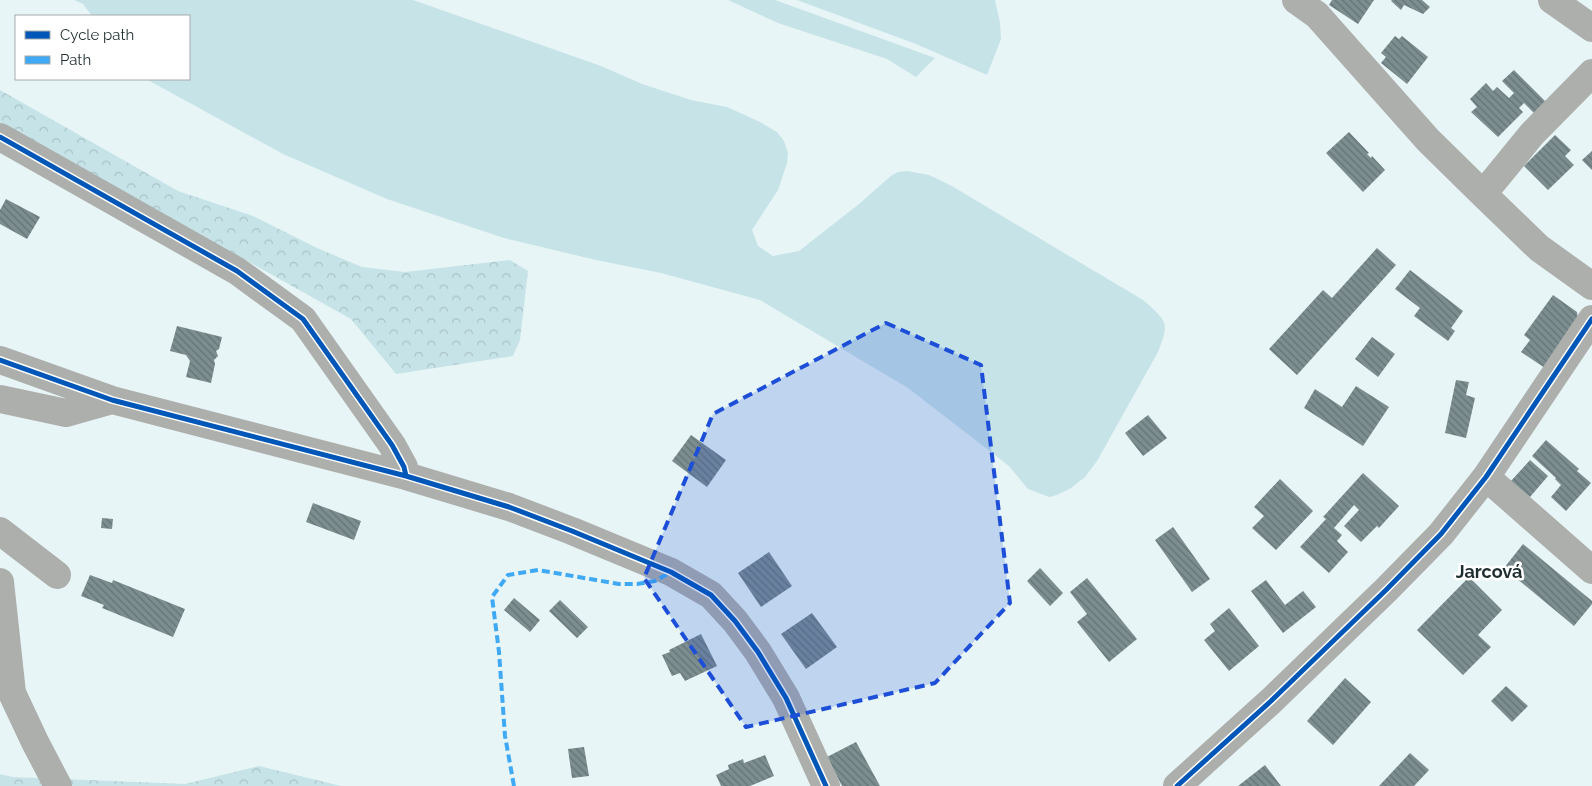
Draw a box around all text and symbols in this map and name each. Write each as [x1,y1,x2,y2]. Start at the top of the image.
legend [15,15,190,80]
text: Cycle path [60,26,134,44]
text: Path [60,51,91,69]
district label: Jarcová [1456,561,1522,582]

